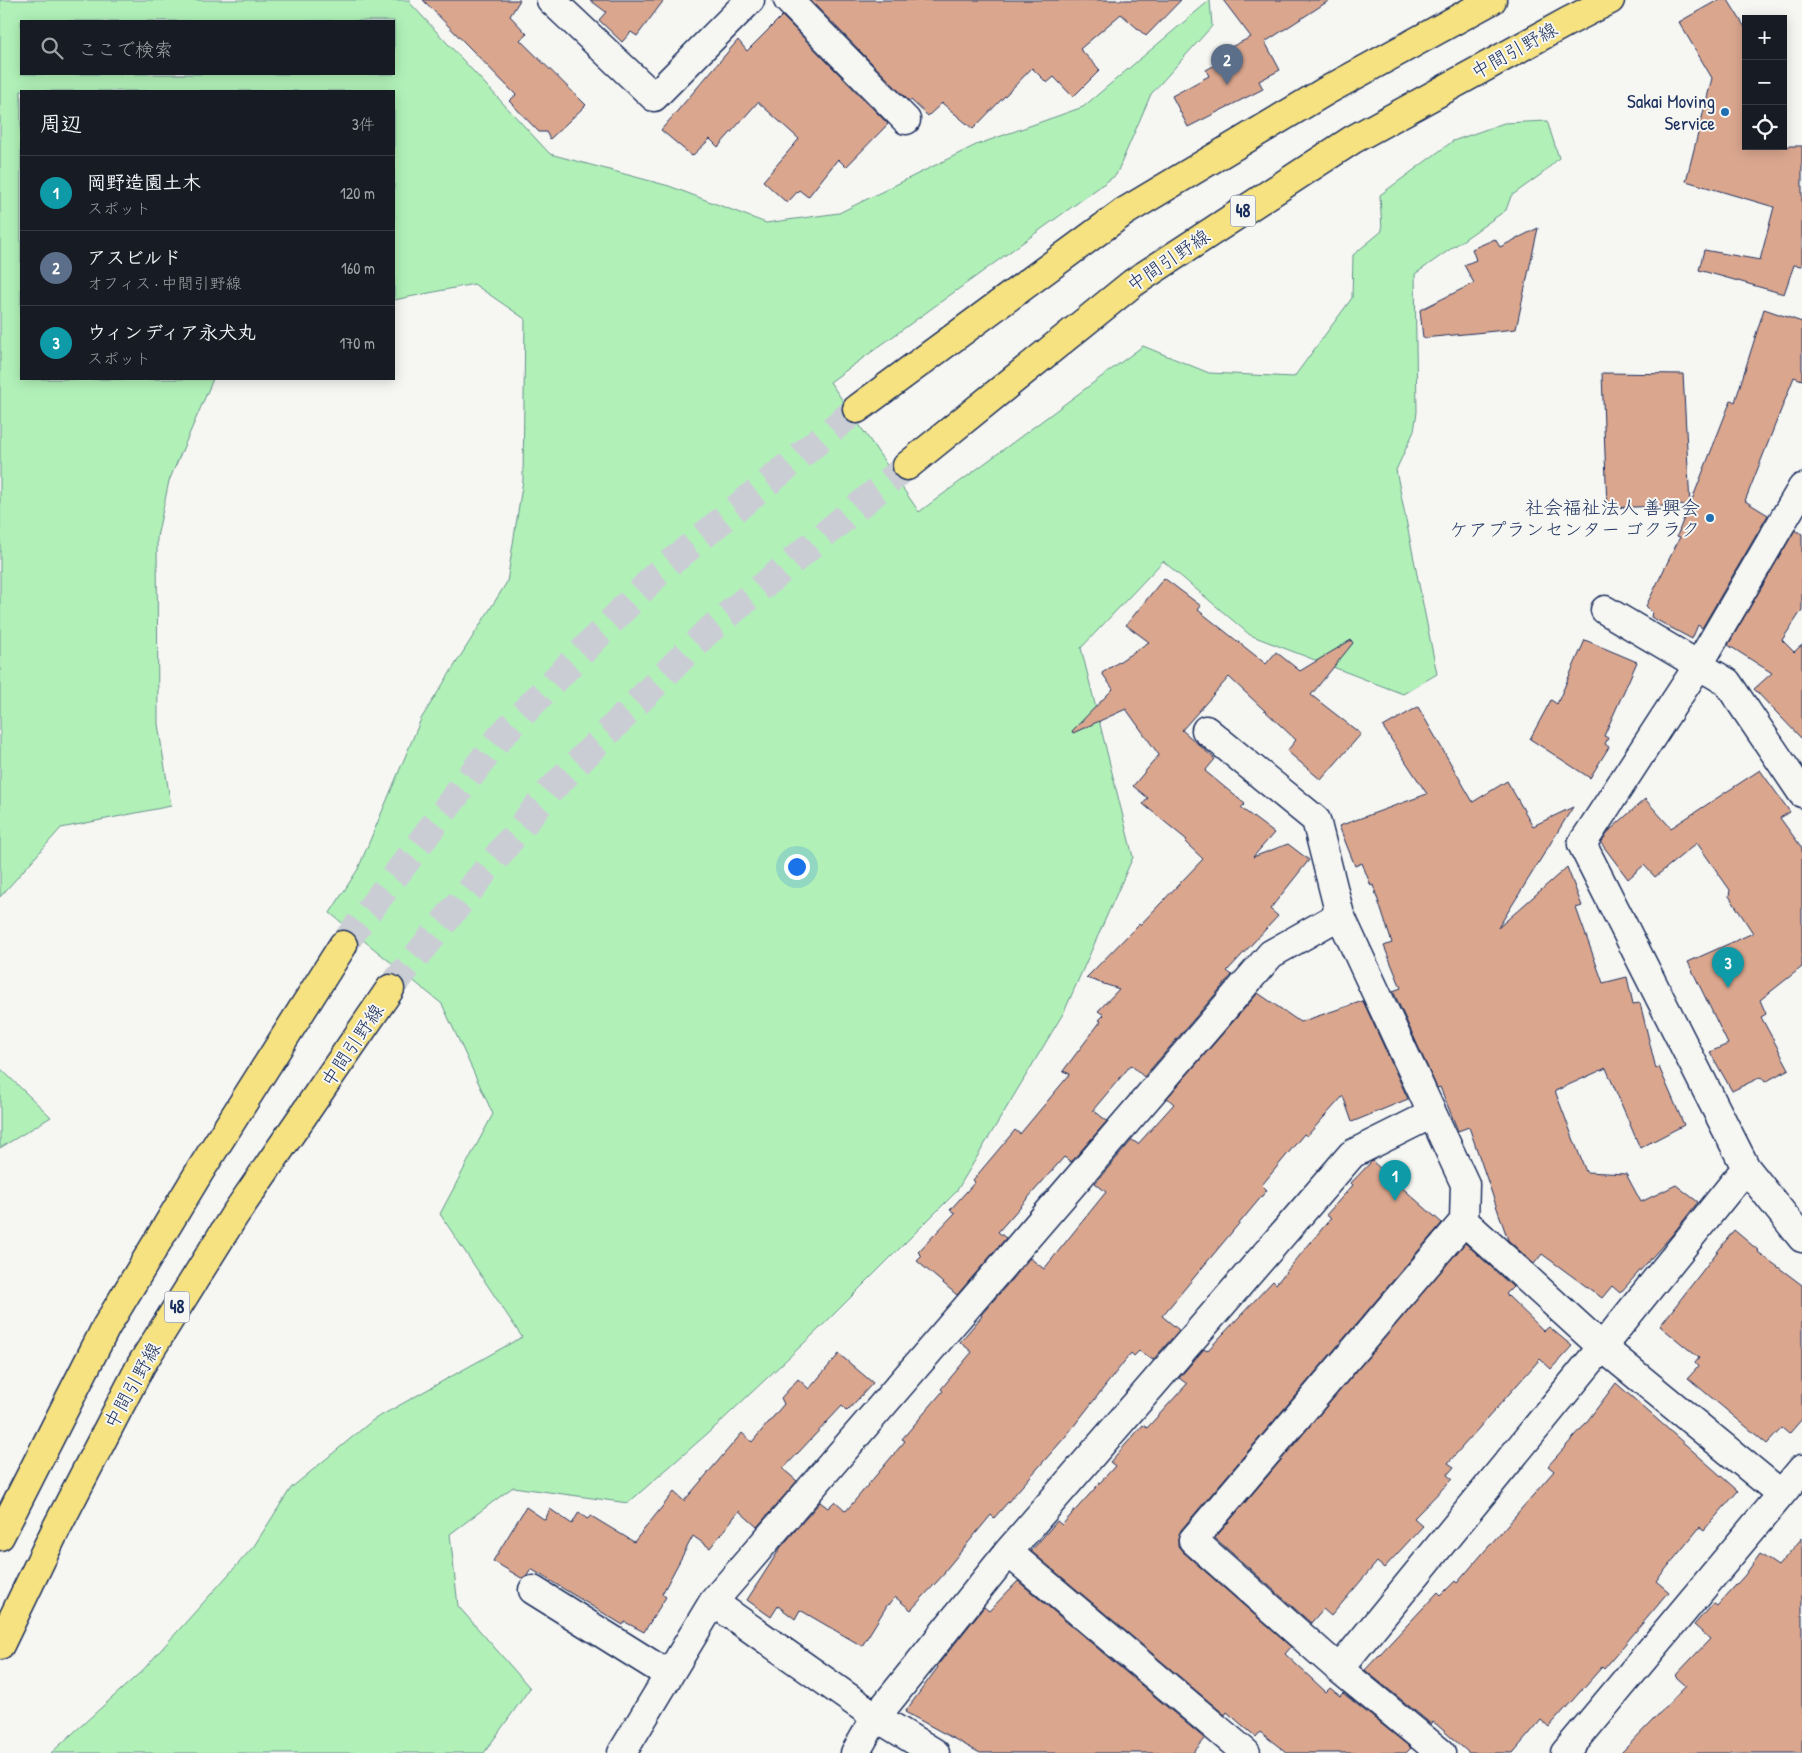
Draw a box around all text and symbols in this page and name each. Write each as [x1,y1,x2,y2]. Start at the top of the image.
map controls [1742,15,1787,150]
button: + [1742,15,1787,60]
street label: 中間引野線 [1466,16,1562,84]
search box [20,20,395,75]
icon: search [38,34,66,62]
text: ここで検索 [78,36,173,62]
pin: 2 [1211,44,1243,85]
button: − [1742,60,1787,105]
place label: Sakai Moving Service [1627,88,1715,136]
button: locate [1742,105,1787,150]
marker: Sakai Moving Service [1719,106,1731,118]
text: 周辺 [40,109,82,138]
text: 3件 [352,113,375,135]
text: 岡野造園土木 [87,169,201,195]
text: 1 [53,182,59,204]
text: 120 m [340,182,375,204]
road number: 48 [1230,196,1256,227]
text: スポット [87,197,151,219]
street label: 中間引野線 [1121,223,1215,297]
text: アスビルド [87,244,182,270]
text: 2 [52,257,60,279]
text: 160 m [341,257,375,279]
text: オフィス · 中間引野線 [87,272,242,294]
text: ウィンディア永犬丸 [87,319,256,345]
text: 3 [52,332,60,354]
text: 170 m [340,332,375,354]
text: スポット [87,347,151,369]
place label: 社会福祉法人 善興会 ケアプランセンター ゴクラク [1449,494,1700,542]
marker: 社会福祉法人 善興会 ケアプランセンター ゴクラク [1704,512,1716,524]
your location [784,854,810,880]
pin: 3 [1712,947,1744,988]
street label: 中間引野線 [315,998,389,1092]
pin: 1 [1379,1160,1411,1201]
road number: 48 [164,1291,190,1322]
street label: 中間引野線 [98,1337,166,1433]

